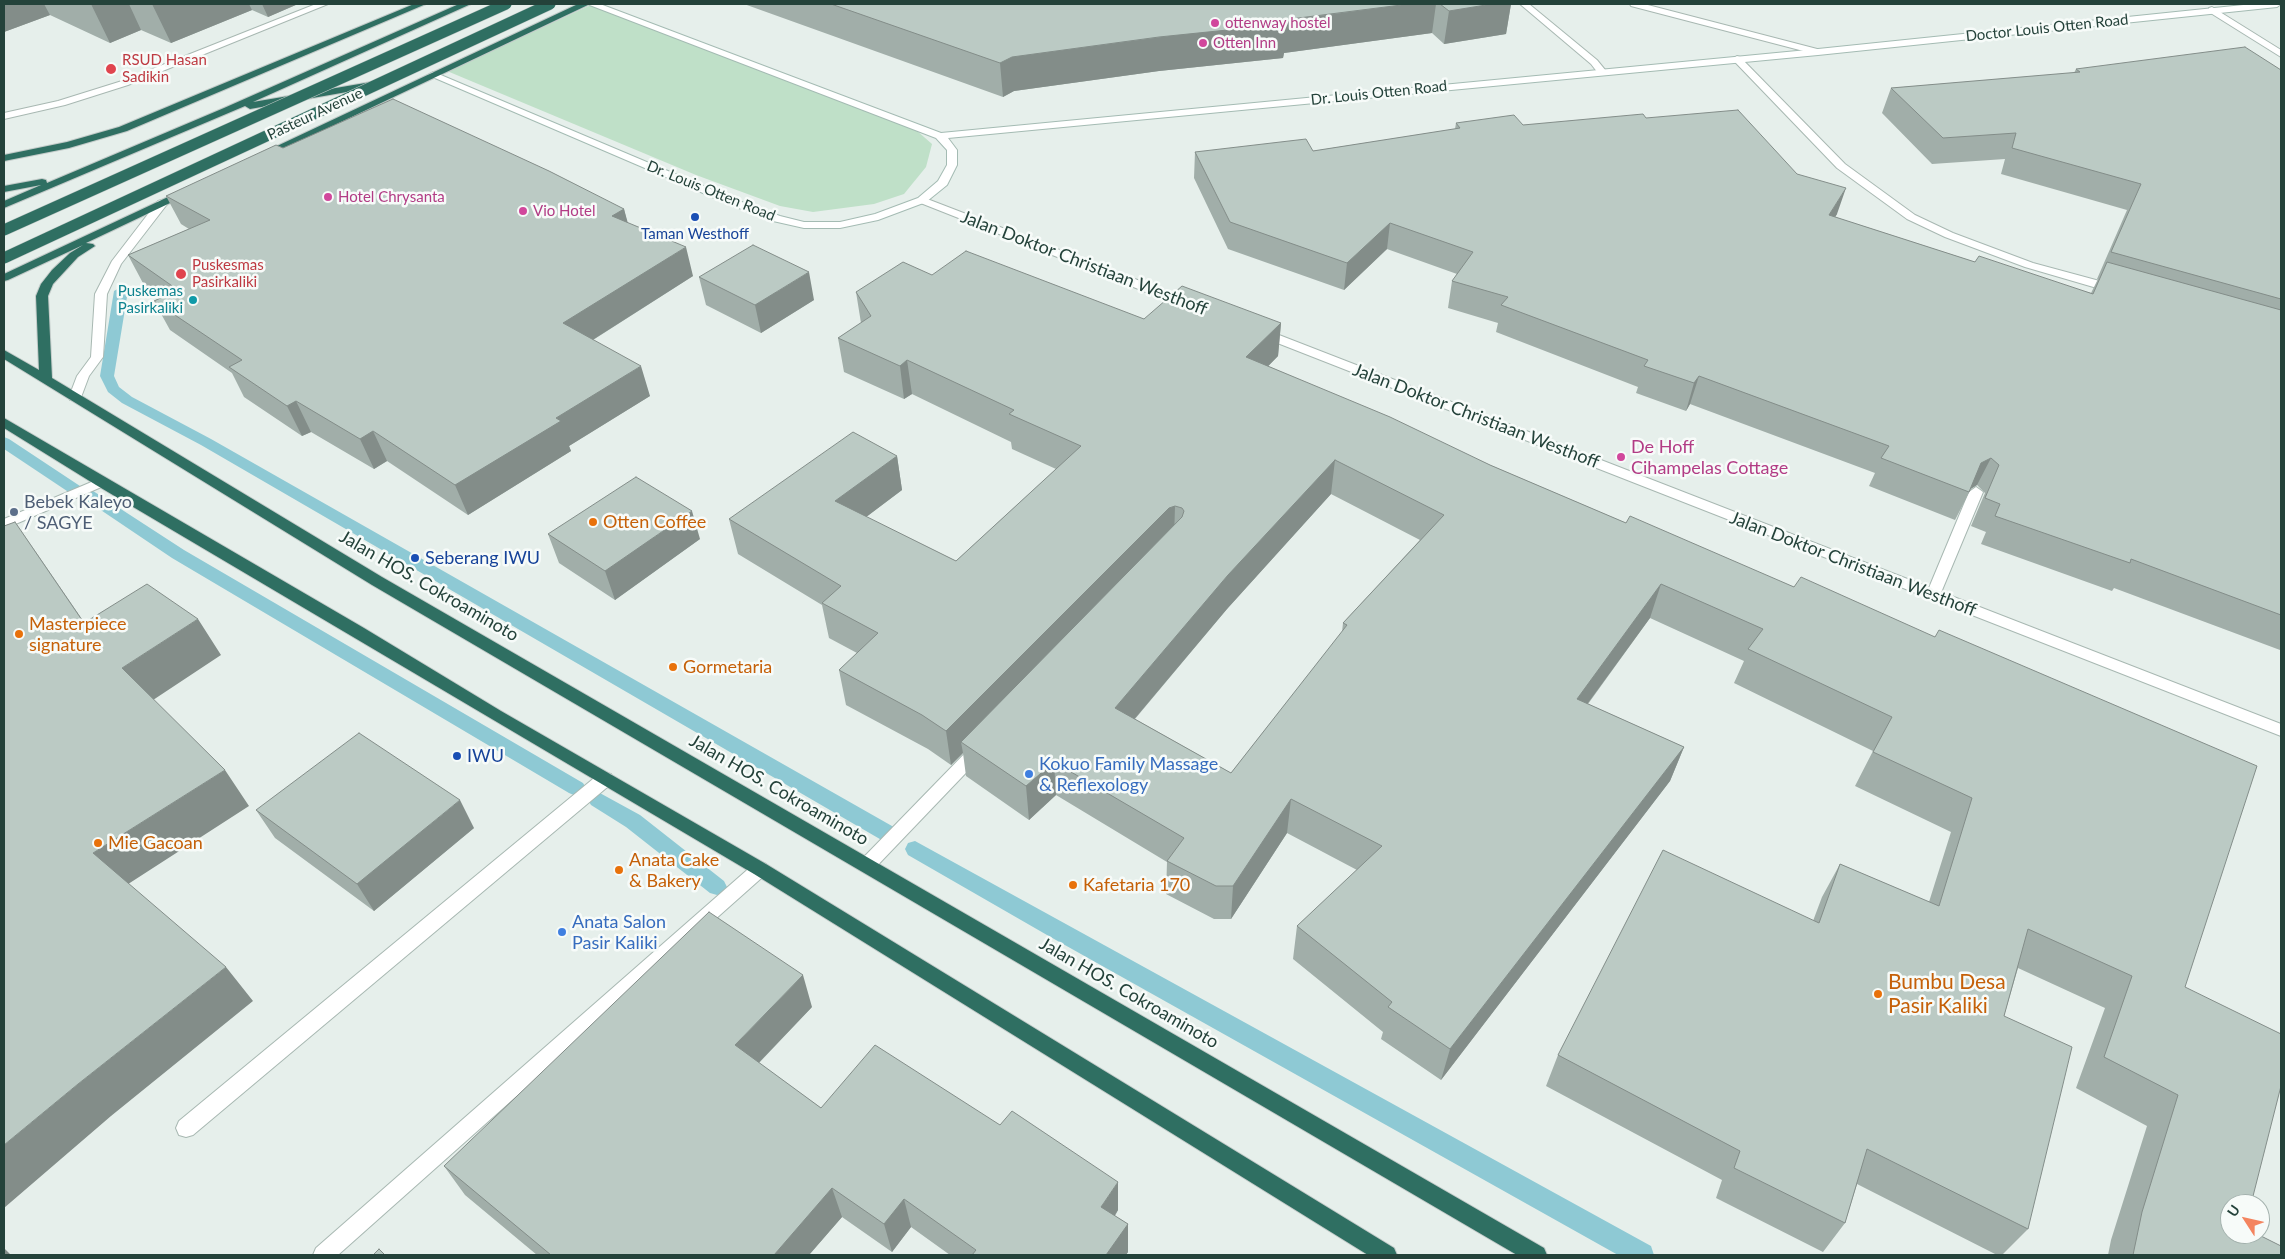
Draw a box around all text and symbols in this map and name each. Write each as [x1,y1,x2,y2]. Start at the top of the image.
street label: Doctor Louis Otten Road [1965,10,2129,46]
place label: ottenway hostel [1225,14,1331,32]
marker: ottenway hostel [1209,17,1221,29]
place label: Otten Inn [1213,34,1276,52]
marker: Otten Inn [1197,37,1209,49]
place label: RSUD Hasan Sadikin [122,51,207,86]
marker: RSUD Hasan Sadikin [104,62,118,76]
street label: Dr. Louis Otten Road [1310,77,1448,109]
street label: Pasteur Avenue [264,84,366,144]
street label: Dr. Louis Otten Road [644,157,778,225]
place label: Hotel Chrysanta [338,188,445,206]
marker: Hotel Chrysanta [322,191,334,203]
place label: Vio Hotel [533,202,595,220]
marker: Vio Hotel [517,205,529,217]
street label: Jalan Doktor Christiaan Westhoff [958,206,1210,320]
marker: Taman Westhoff [689,211,701,223]
place label: Taman Westhoff [641,225,749,243]
place label: Puskesmas Pasirkaliki [192,256,264,291]
marker: Puskesmas Pasirkaliki [174,267,188,281]
place label: Puskemas Pasirkaliki [118,282,183,317]
marker: Puskemas Pasirkaliki [187,294,199,306]
street label: Jalan Doktor Christiaan Westhoff [1350,359,1602,473]
place label: De Hoff Cihampelas Cottage [1631,436,1788,478]
marker: De Hoff Cihampelas Cottage [1615,451,1627,463]
place label: Bebek Kaleyo / SAGYE [24,491,132,534]
marker: Bebek Kaleyo / SAGYE [8,506,20,518]
street label: Jalan Doktor Christiaan Westhoff [1727,507,1979,621]
place label: Otten Coffee [603,511,706,533]
marker: Otten Coffee [587,516,599,528]
street label: Jalan HOS. Cokroaminoto [336,526,522,646]
place label: Seberang IWU [425,547,540,569]
marker: Seberang IWU [409,552,421,564]
place label: Masterpiece signature [29,613,126,656]
marker: Masterpiece signature [13,628,25,640]
place label: Gormetaria [683,656,772,678]
marker: Gormetaria [667,661,679,673]
street label: Jalan HOS. Cokroaminoto [686,730,872,850]
place label: IWU [467,745,504,767]
marker: IWU [451,750,463,762]
place label: Kokuo Family Massage & Reflexology [1039,753,1218,796]
marker: Kokuo Family Massage & Reflexology [1023,768,1035,780]
place label: Mie Gacoan [108,832,203,854]
marker: Mie Gacoan [92,837,104,849]
place label: Anata Cake & Bakery [629,849,719,892]
marker: Anata Cake & Bakery [613,864,625,876]
place label: Kafetaria 170 [1083,874,1190,896]
marker: Kafetaria 170 [1067,879,1079,891]
place label: Anata Salon Pasir Kaliki [572,911,666,954]
marker: Anata Salon Pasir Kaliki [556,926,568,938]
street label: Jalan HOS. Cokroaminoto [1036,933,1222,1053]
place label: Bumbu Desa Pasir Kaliki [1888,969,2006,1019]
marker: Bumbu Desa Pasir Kaliki [1872,988,1884,1000]
north arrow [2220,1194,2270,1244]
text: U [2223,1202,2243,1220]

